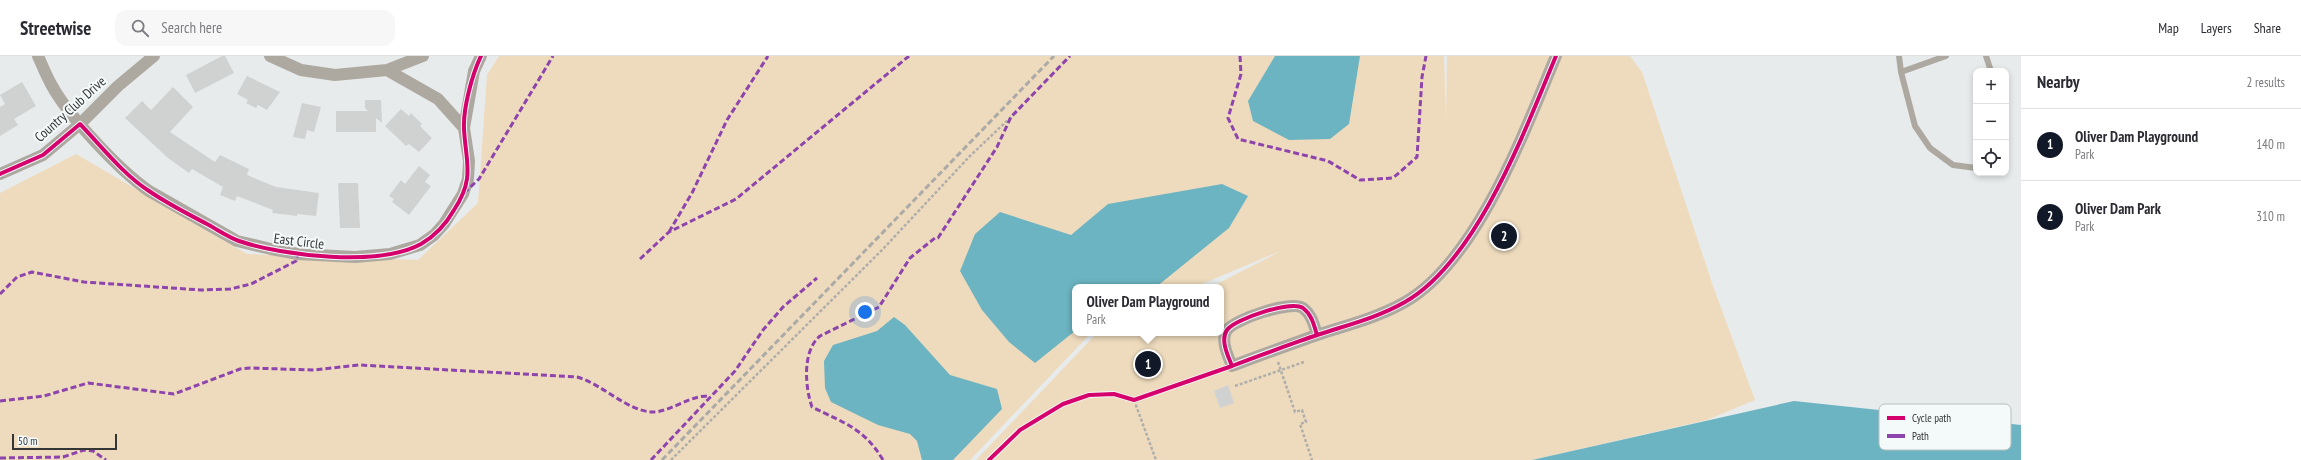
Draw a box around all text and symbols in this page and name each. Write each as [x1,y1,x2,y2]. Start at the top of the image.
search box [115,10,395,46]
text: Streetwise [20,16,91,40]
icon: search [129,17,151,39]
text: Search here [161,18,222,37]
text: Map [2158,19,2179,37]
text: Layers [2201,19,2232,37]
text: Share [2254,19,2281,37]
map controls [1973,68,2009,176]
button: + [1973,68,2009,104]
text: Nearby [2037,71,2080,93]
street label: Country Club Drive [31,72,110,146]
text: 2 results [2246,74,2285,91]
button: − [1973,104,2009,140]
text: Oliver Dam Playground [2075,127,2198,146]
text: 1 [2047,136,2053,153]
text: 140 m [2256,136,2285,153]
button: locate [1973,140,2009,176]
text: Park [2075,146,2094,163]
text: Oliver Dam Park [2075,199,2161,218]
text: 2 [2047,208,2053,225]
text: 310 m [2256,208,2285,225]
text: Park [2075,218,2094,235]
pin: 2 [1491,221,1517,251]
street label: East Circle [273,229,325,253]
popup [1072,284,1224,336]
text: Oliver Dam Playground [1086,292,1210,311]
your location [855,302,875,322]
text: Park [1086,311,1106,328]
pin: 1 [1135,349,1161,379]
legend [1879,404,2011,450]
text: Cycle path [1912,411,1951,425]
text: Path [1912,429,1929,443]
scale bar [12,432,117,451]
text: 50 m [18,434,37,448]

